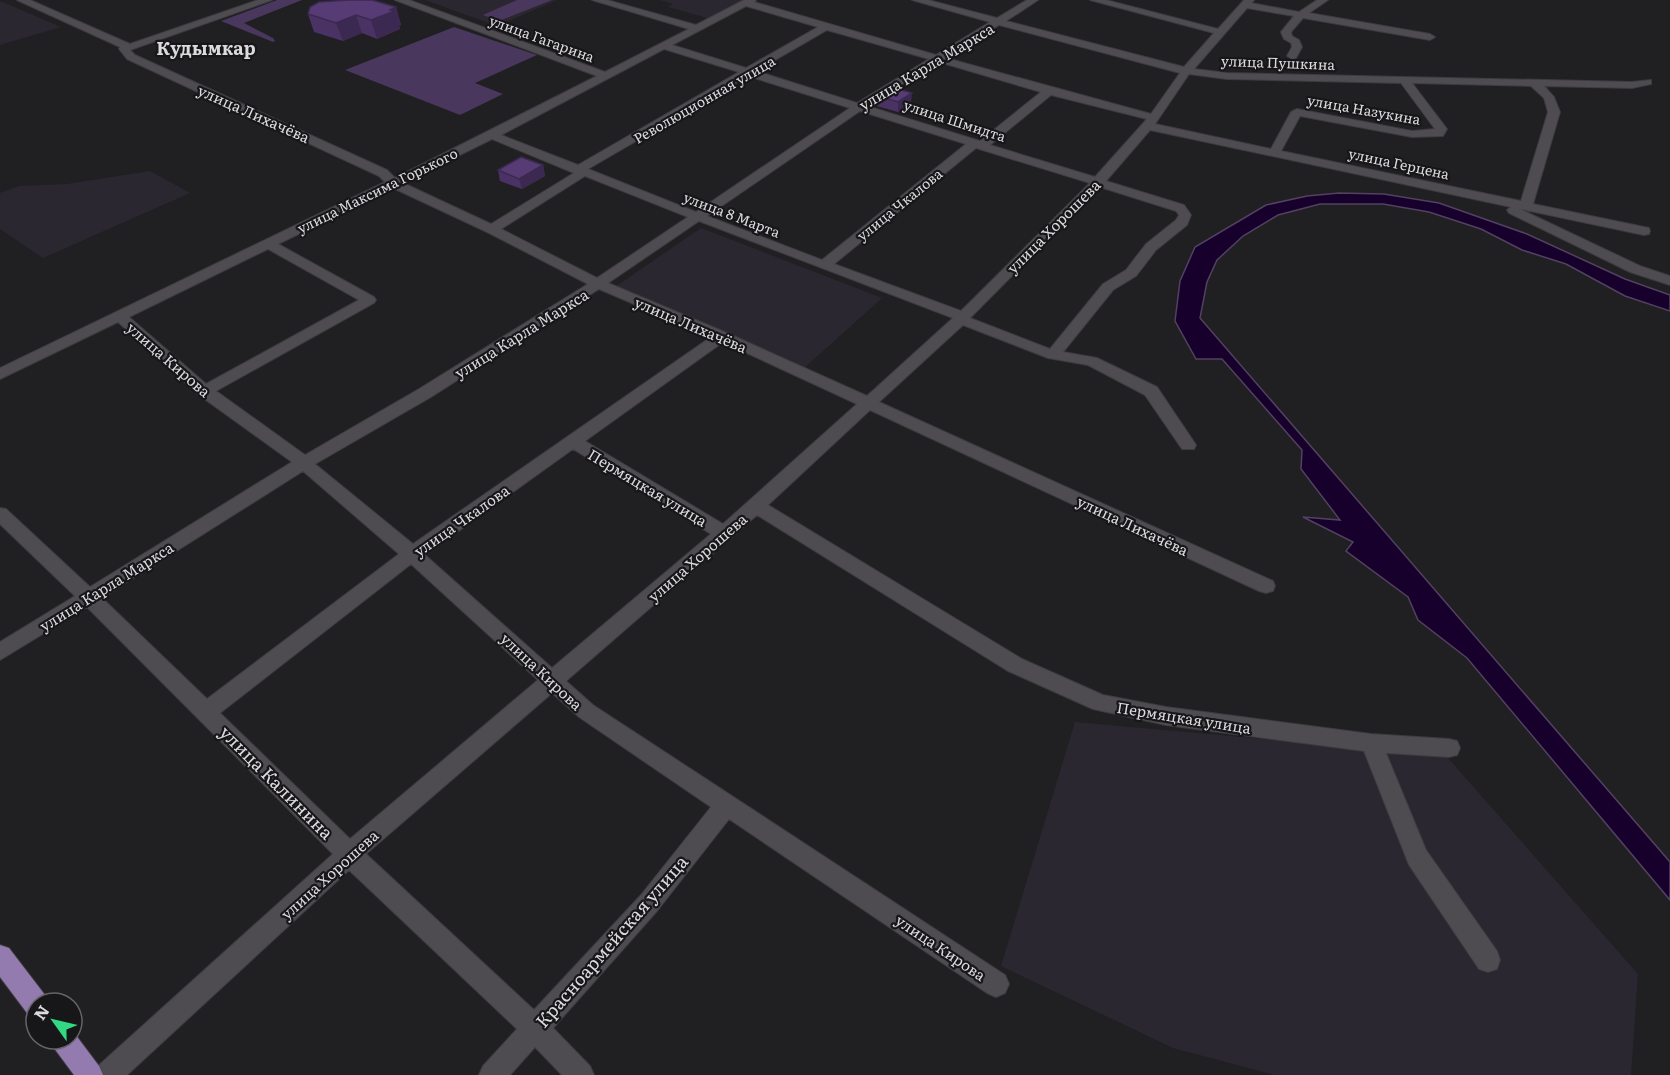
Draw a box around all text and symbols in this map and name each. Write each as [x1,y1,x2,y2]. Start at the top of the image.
street label: улица Гагарина [487,10,598,66]
street label: улица Карла Маркса [854,16,999,116]
district label: Кудымкар [156,34,256,61]
street label: Революционная улица [630,50,779,148]
street label: улица Пушкина [1221,50,1336,74]
street label: улица Лихачёва [194,78,315,148]
street label: улица Назукина [1306,89,1423,129]
street label: улица Шмидта [901,94,1009,146]
street label: улица Максима Горького [293,142,461,238]
street label: улица Герцена [1347,143,1452,184]
street label: улица Чкалова [852,163,946,245]
street label: улица Хорошева [1001,173,1106,278]
street label: улица 8 Марта [681,186,784,242]
street label: улица Карла Маркса [450,282,593,384]
street label: улица Лихачёва [631,290,752,359]
street label: улица Кирова [122,316,217,403]
street label: Пермяцкая улица [584,442,713,532]
street label: улица Чкалова [408,478,514,562]
street label: улица Лихачёва [1073,489,1193,561]
street label: улица Хорошева [642,507,752,607]
street label: улица Карла Маркса [35,535,178,637]
street label: улица Кирова [496,627,589,716]
street label: Пермяцкая улица [1115,695,1254,739]
street label: улица Калинина [214,719,340,845]
street label: улица Хорошева [275,823,384,924]
street label: Красноармейская улица [528,849,694,1033]
street label: улица Кирова [891,908,992,986]
north arrow [24,991,84,1051]
text: N [27,1000,54,1024]

